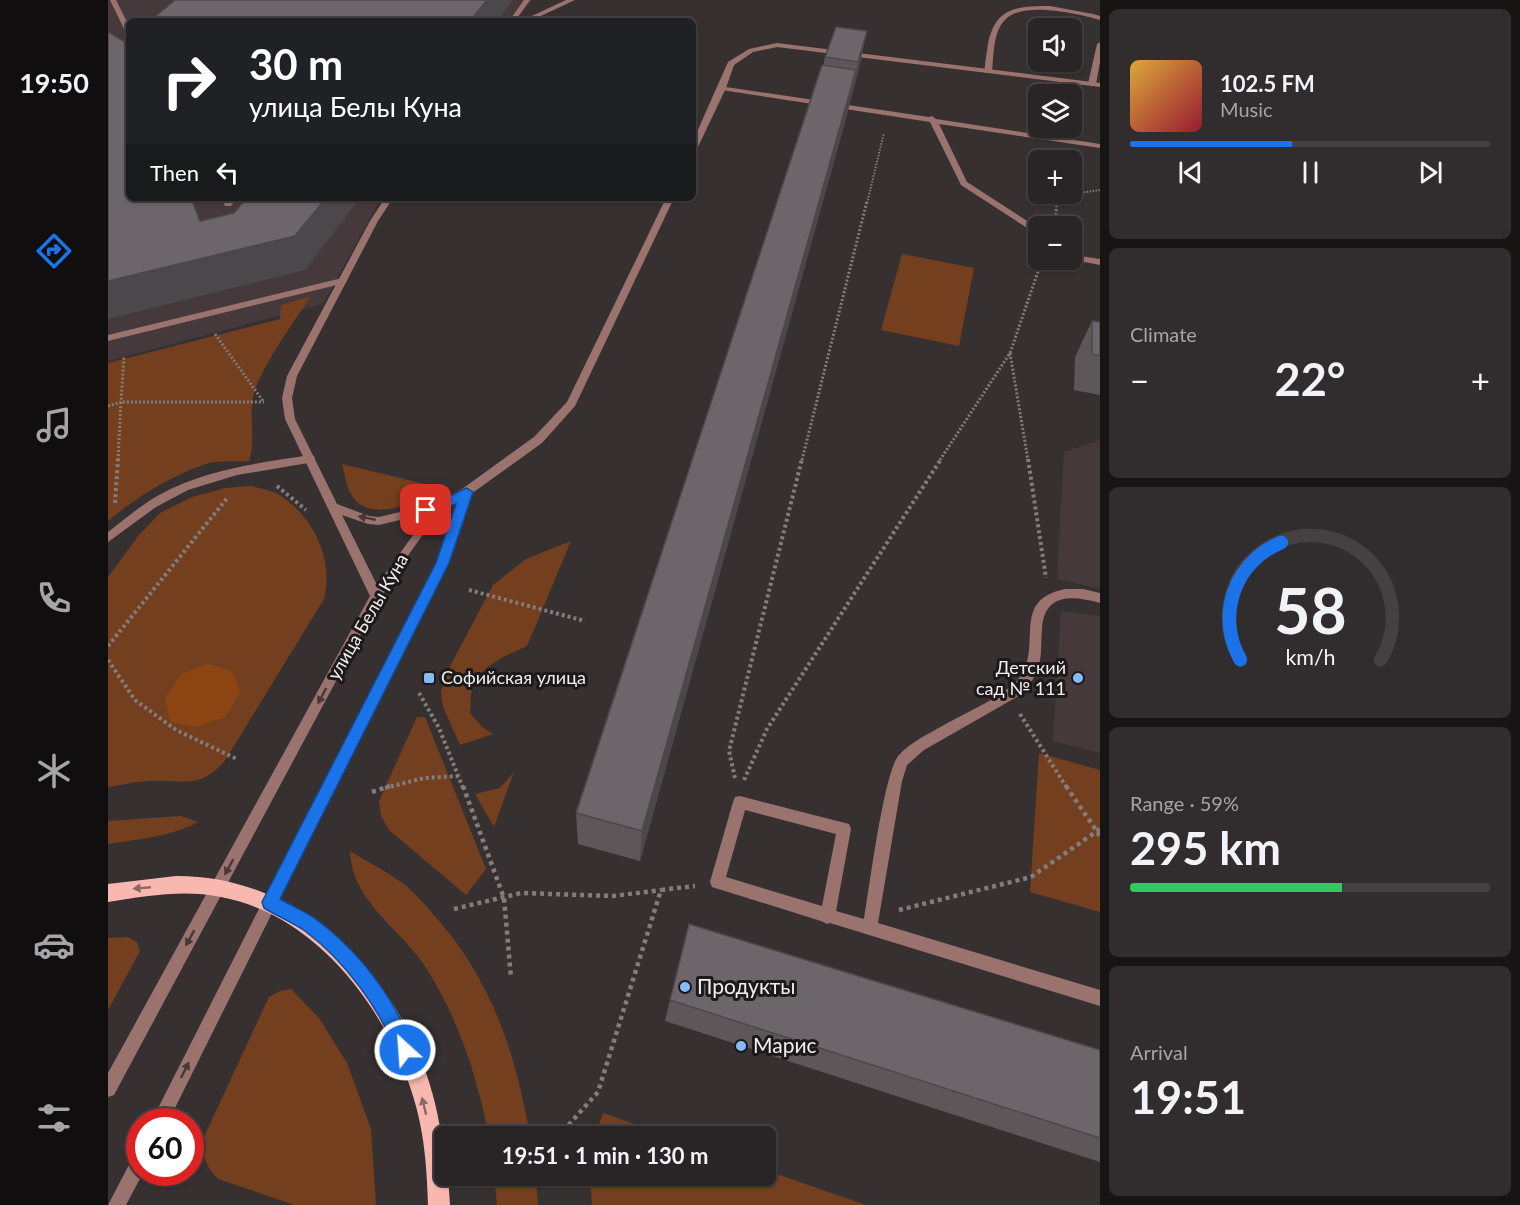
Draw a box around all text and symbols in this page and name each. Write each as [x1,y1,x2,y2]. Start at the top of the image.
map controls [1028,18,1082,270]
button: sound [1028,18,1082,72]
text: 30 m [249,39,343,89]
icon: right [150,42,228,120]
text: 19:50 [19,66,89,99]
text: 102.5 FM [1220,70,1315,97]
button: layers [1028,84,1082,138]
text: улица Белы Куна [249,90,462,123]
text: Music [1220,97,1273,121]
button: + [1028,150,1082,204]
icon: left [211,156,244,189]
icon: previous [1174,156,1207,189]
icon: pause [1294,156,1327,189]
icon: next [1414,156,1447,189]
text: Then [150,159,199,186]
button: − [1028,216,1082,270]
icon: directions [33,230,75,272]
text: Climate [1130,322,1197,346]
text: 22° [1275,352,1345,406]
text: − [1130,360,1149,400]
text: + [1471,360,1490,400]
icon: music [33,404,75,446]
pin [400,484,451,535]
icon: arrive [409,493,442,526]
one-way arrow [358,513,376,523]
street label: улица Белы Куна [322,549,412,684]
text: 58 [1274,572,1346,647]
icon: phone [33,577,75,619]
text: km/h [1285,644,1335,670]
place label: Детский сад № 111 [976,656,1066,699]
place label: Софийская улица [441,666,586,688]
marker: Софийская улица [422,671,436,685]
marker: Детский сад № 111 [1071,671,1085,685]
one-way arrow [317,688,327,705]
icon: climate [33,750,75,792]
text: Range · 59% [1130,791,1239,815]
text: 295 km [1130,821,1281,875]
one-way arrow [224,859,234,876]
one-way arrow [132,883,151,893]
icon: car [33,924,75,966]
one-way arrow [185,930,195,947]
place label: Продукты [697,973,796,998]
marker: Продукты [678,980,692,994]
position arrow [373,1018,437,1082]
place label: Марис [753,1032,817,1057]
marker: Марис [734,1039,748,1053]
text: Arrival [1130,1040,1188,1064]
one-way arrow [181,1061,190,1078]
text: 19:51 [1130,1070,1246,1124]
icon: filters [33,1097,75,1139]
one-way arrow [419,1097,429,1115]
speed limit sign: 60 [126,1108,204,1186]
text: 19:51 · 1 min · 130 m [502,1142,708,1169]

